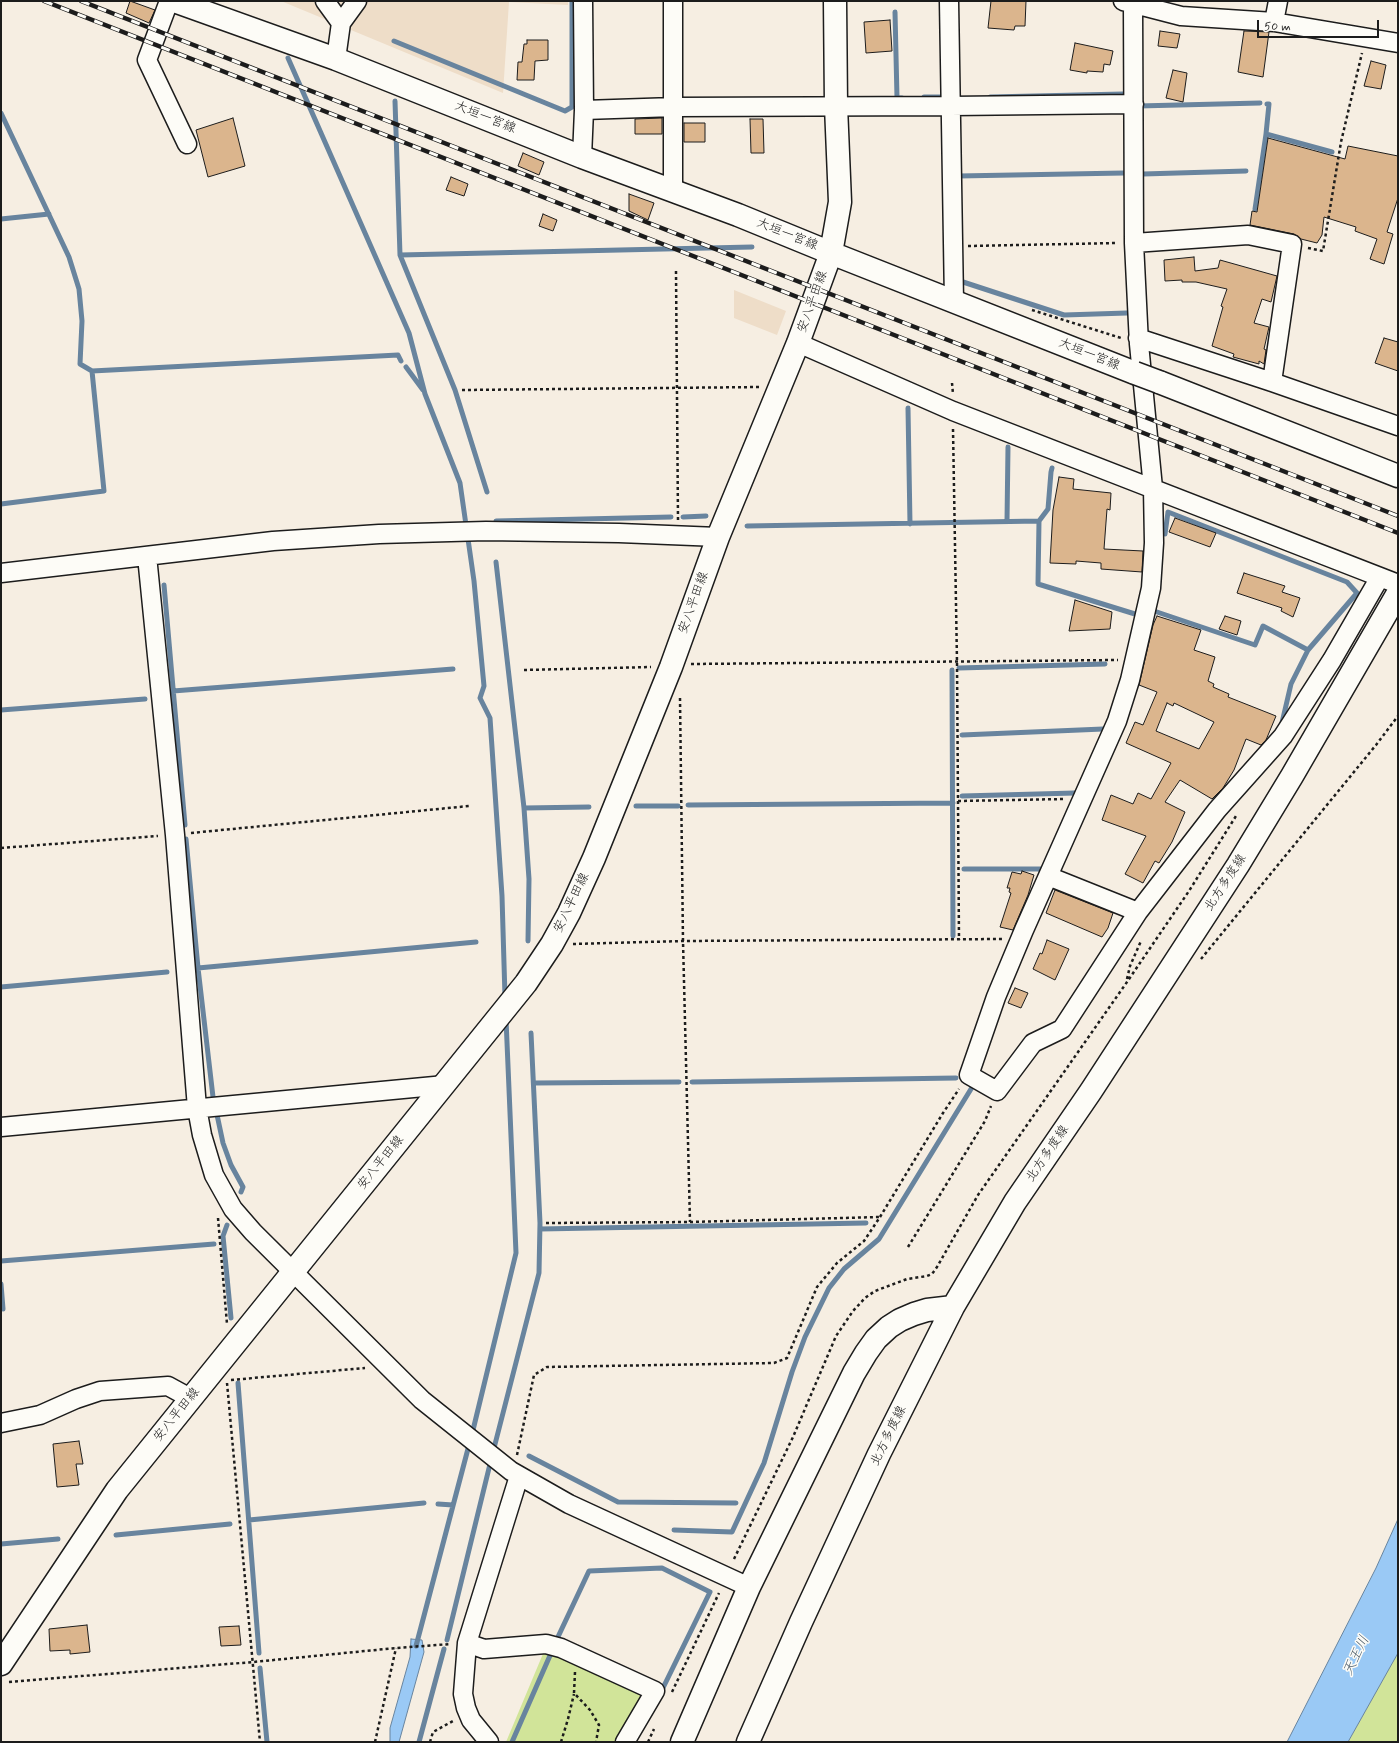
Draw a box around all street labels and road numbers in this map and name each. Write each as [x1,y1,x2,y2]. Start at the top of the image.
street label: 大垣一宮線 [452,99,518,137]
street label: 大垣一宮線 [754,216,820,254]
street label: 安八平田線 [795,269,831,335]
street label: 大垣一宮線 [1056,336,1122,374]
street label: 安八平田線 [676,570,712,636]
street label: 北方多度線 [1202,851,1250,915]
street label: 安八平田線 [551,870,593,936]
street label: 北方多度線 [1023,1123,1073,1185]
street label: 安八平田線 [354,1133,408,1193]
street label: 安八平田線 [150,1385,204,1445]
street label: 北方多度線 [868,1403,910,1469]

